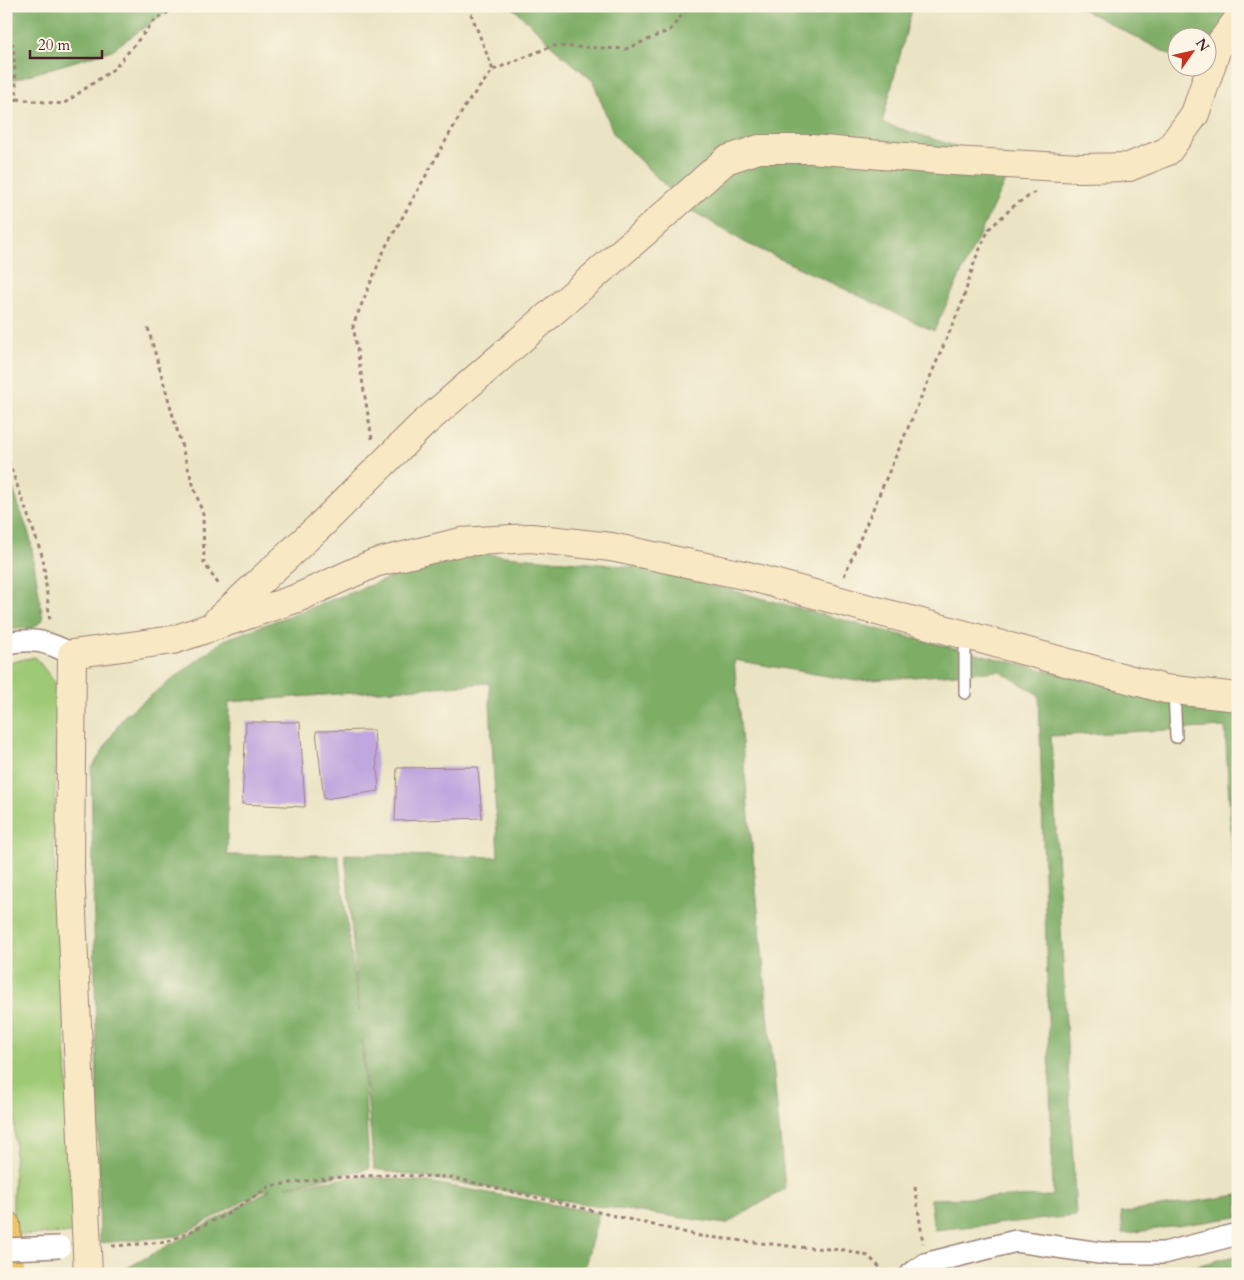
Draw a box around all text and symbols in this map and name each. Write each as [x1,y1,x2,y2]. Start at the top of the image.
scale bar [30,28,102,60]
north arrow [1166,28,1216,78]
text: 20 m [38,35,70,55]
text: N [1191,35,1214,55]

